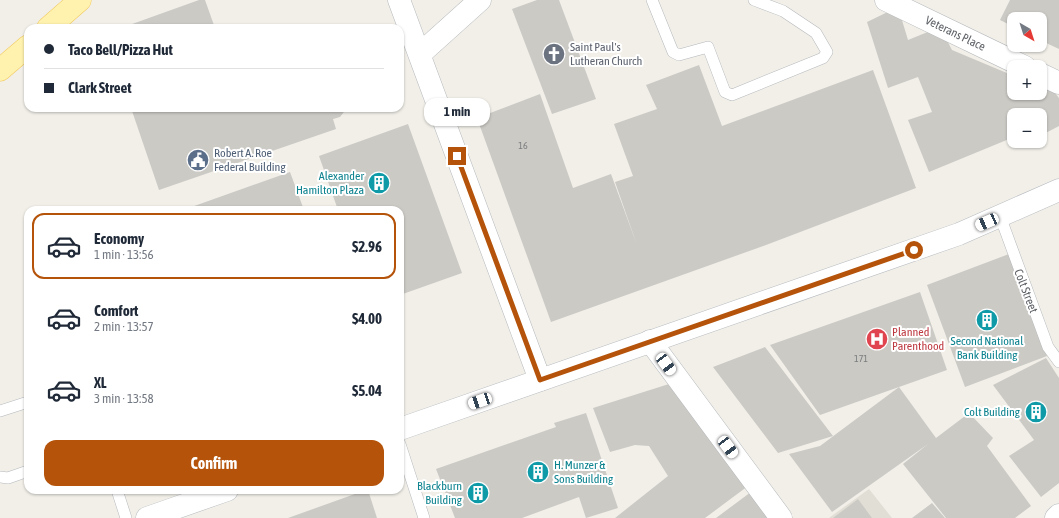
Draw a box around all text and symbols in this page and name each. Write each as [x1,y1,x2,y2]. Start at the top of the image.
north arrow [1007,12,1047,52]
map controls [1007,12,1047,148]
street label: Veterans Place [923,13,988,54]
place label: Saint Paul's Lutheran Church [570,40,642,68]
text: Taco Bell/Pizza Hut [68,41,173,58]
church icon: Saint Paul's Lutheran Church [541,41,567,67]
button: + [1007,60,1047,100]
text: Clark Street [68,79,132,96]
callout: 1 min [424,98,490,126]
text: 1 min [444,104,470,119]
button: − [1007,108,1047,148]
house number: 16 [518,140,528,151]
place label: Robert A. Roe Federal Building [214,146,286,174]
public building icon: Robert A. Roe Federal Building [185,147,211,173]
route end [448,147,466,165]
place label: Alexander Hamilton Plaza [296,169,364,197]
building icon: Alexander Hamilton Plaza [366,170,392,196]
car [974,212,1000,232]
icon: car [46,228,82,264]
text: Economy [94,230,144,247]
text: $2.96 [352,238,382,255]
route start [905,241,923,259]
text: 1 min · 13:56 [94,247,154,262]
street label: Colt Street [1011,267,1041,315]
icon: car [46,300,82,336]
text: Comfort [94,302,138,319]
building icon: Second National Bank Building [974,307,1000,333]
text: $4.00 [352,310,382,327]
text: 2 min · 13:57 [94,319,154,334]
place label: Planned Parenthood [892,325,944,353]
hospital icon: Planned Parenthood [864,326,890,352]
place label: Second National Bank Building [951,334,1024,362]
car [654,351,678,377]
house number: 171 [854,353,868,364]
icon: car [46,372,82,408]
text: XL [94,374,107,391]
text: $5.04 [352,382,382,399]
text: 3 min · 13:58 [94,391,154,406]
car [467,391,493,411]
building icon: Colt Building [1023,399,1049,425]
place label: Colt Building [964,405,1021,419]
car [716,434,740,460]
button: Confirm [44,440,384,486]
place label: H. Munzer & Sons Building [554,458,614,486]
building icon: H. Munzer & Sons Building [525,459,551,485]
place label: Blackburn Building [417,479,463,507]
building icon: Blackburn Building [465,480,491,506]

